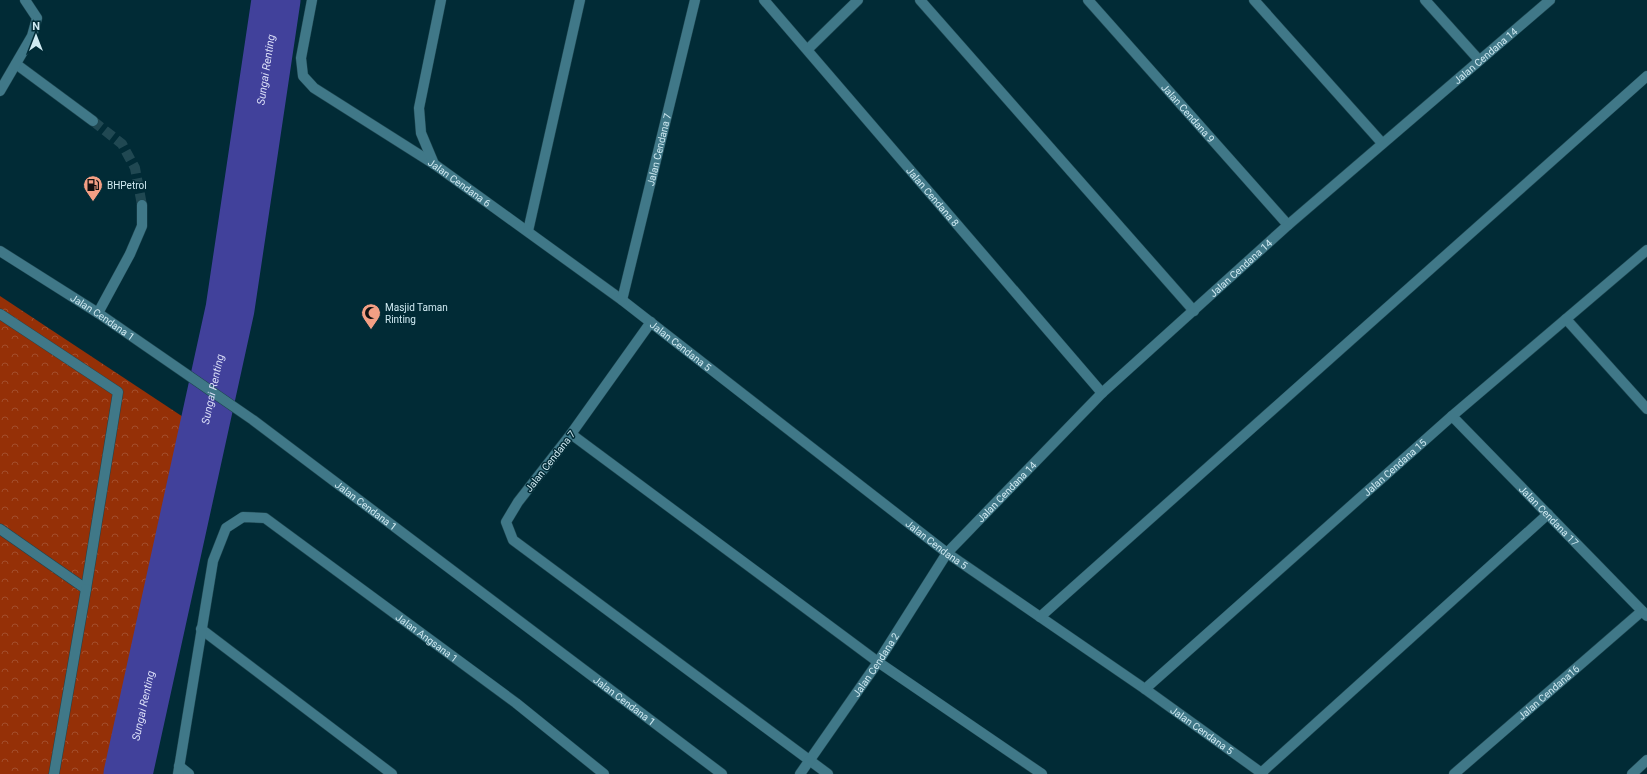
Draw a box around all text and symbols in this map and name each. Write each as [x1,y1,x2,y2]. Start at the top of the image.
north arrow [16,16,56,56]
text: N [32,20,40,33]
street label: Jalan Cendana 14 [1452,25,1520,86]
water label: Sungai Renting [254,33,278,106]
street label: Jalan Cendana 9 [1159,82,1217,145]
street label: Jalan Cendana 7 [645,112,673,187]
street label: Jalan Cendana 6 [426,157,493,209]
street label: Jalan Cendana 8 [904,165,961,229]
fuel station icon: BHPetrol [82,174,104,202]
place label: BHPetrol [107,180,147,191]
street label: Jalan Cendana 14 [1208,237,1275,299]
street label: Jalan Cendana 1 [68,292,136,343]
mosque icon: Masjid Taman Rinting [360,302,382,330]
place label: Masjid Taman Rinting [385,302,448,325]
street label: Jalan Cendana 5 [648,319,714,374]
water label: Sungai Renting [199,353,227,426]
street label: Jalan Cendana 7 [523,428,578,494]
street label: Jalan Cendana 15 [1361,436,1429,498]
street label: Jalan Cendana 14 [975,459,1039,525]
street label: Jalan Cendana 1 [333,479,399,533]
street label: Jalan Cendana 17 [1517,483,1581,549]
street label: Jalan Cendana 5 [903,518,970,572]
street label: Jalan Angsana 1 [394,611,460,664]
street label: Jalan Cendana 2 [851,631,901,699]
street label: Jalan Cendana16 [1516,663,1582,722]
water label: Sungai Renting [129,669,157,742]
street label: Jalan Cendana 1 [591,674,657,728]
street label: Jalan Cendana 5 [1168,704,1236,757]

